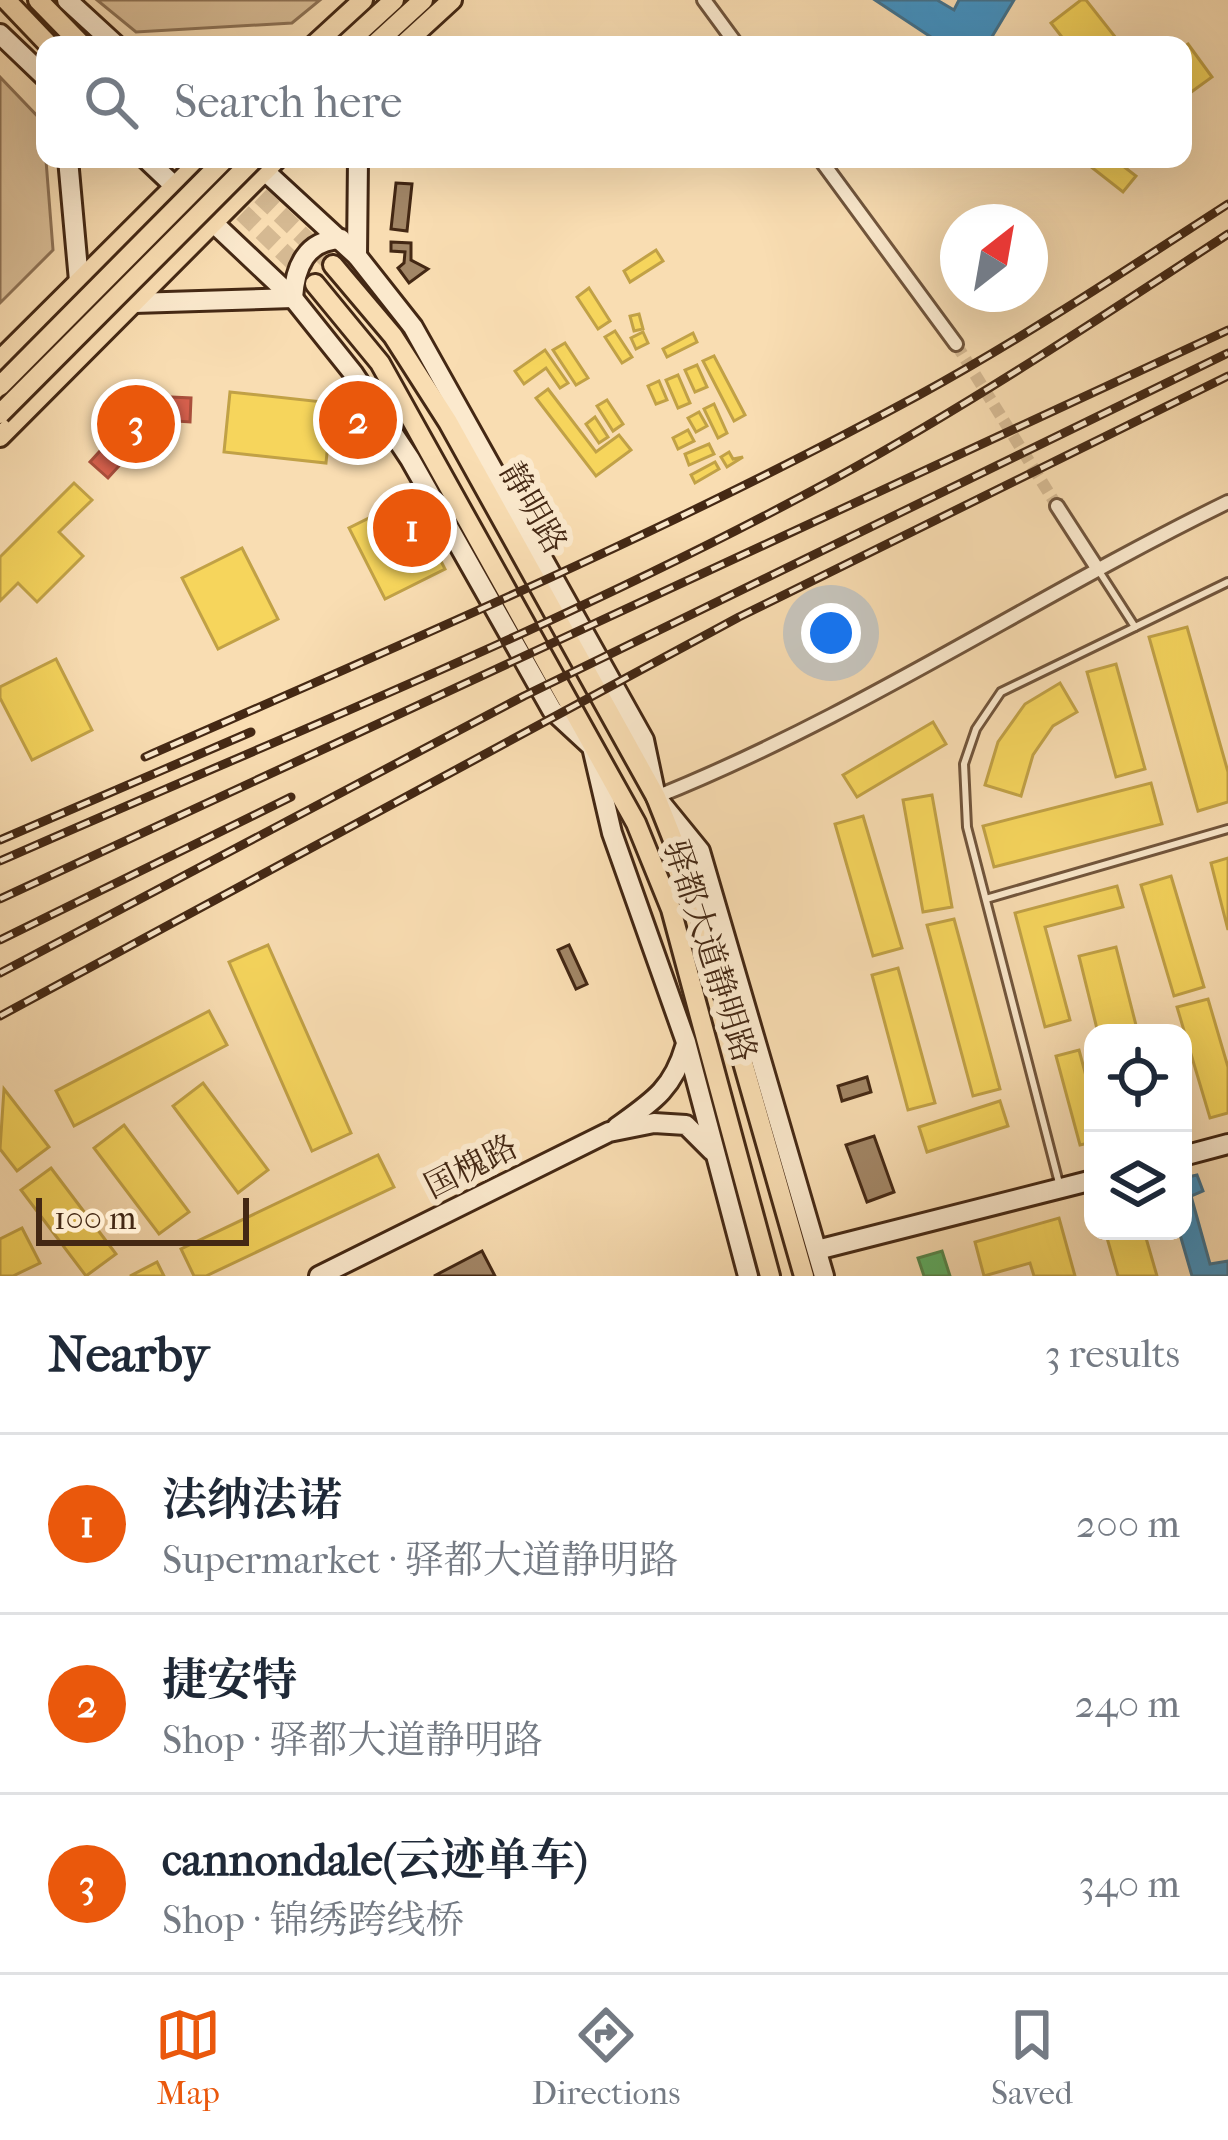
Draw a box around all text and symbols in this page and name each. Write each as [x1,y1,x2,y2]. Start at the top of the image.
search box [36,36,1192,168]
icon: search [78,69,144,135]
text: Search here [174,76,402,129]
north arrow [940,204,1048,312]
pin: 2 [319,375,397,465]
pin: 3 [97,379,175,469]
street label: 静明路 [491,455,575,561]
pin: 1 [373,483,451,573]
your location [801,603,861,663]
street label: 驿都大道静明路 [656,835,764,1067]
map controls [1084,1024,1192,1240]
button: locate [1084,1024,1192,1132]
street label: 国槐路 [418,1127,524,1207]
button: layers [1084,1132,1192,1240]
scale bar [36,1192,249,1245]
text: 100 m [54,1199,137,1238]
text: Nearby [48,1324,209,1384]
text: 3 results [1045,1331,1180,1377]
text: 法纳法诺 [162,1474,342,1527]
text: 1 [80,1501,94,1547]
text: 200 m [1076,1501,1180,1547]
text: Supermarket · 驿都大道静明路 [162,1537,678,1583]
text: 捷安特 [162,1654,297,1707]
text: 2 [77,1681,97,1727]
text: 240 m [1075,1681,1180,1727]
text: Shop · 驿都大道静明路 [162,1717,542,1763]
text: cannondale(云迹单车) [162,1834,588,1887]
text: 3 [79,1861,95,1907]
text: 340 m [1079,1861,1180,1907]
text: Shop · 锦绣跨线桥 [162,1897,464,1943]
tab: Map [155,2002,221,2113]
tab: Directions [532,2002,680,2113]
tab: Saved [991,2002,1073,2113]

